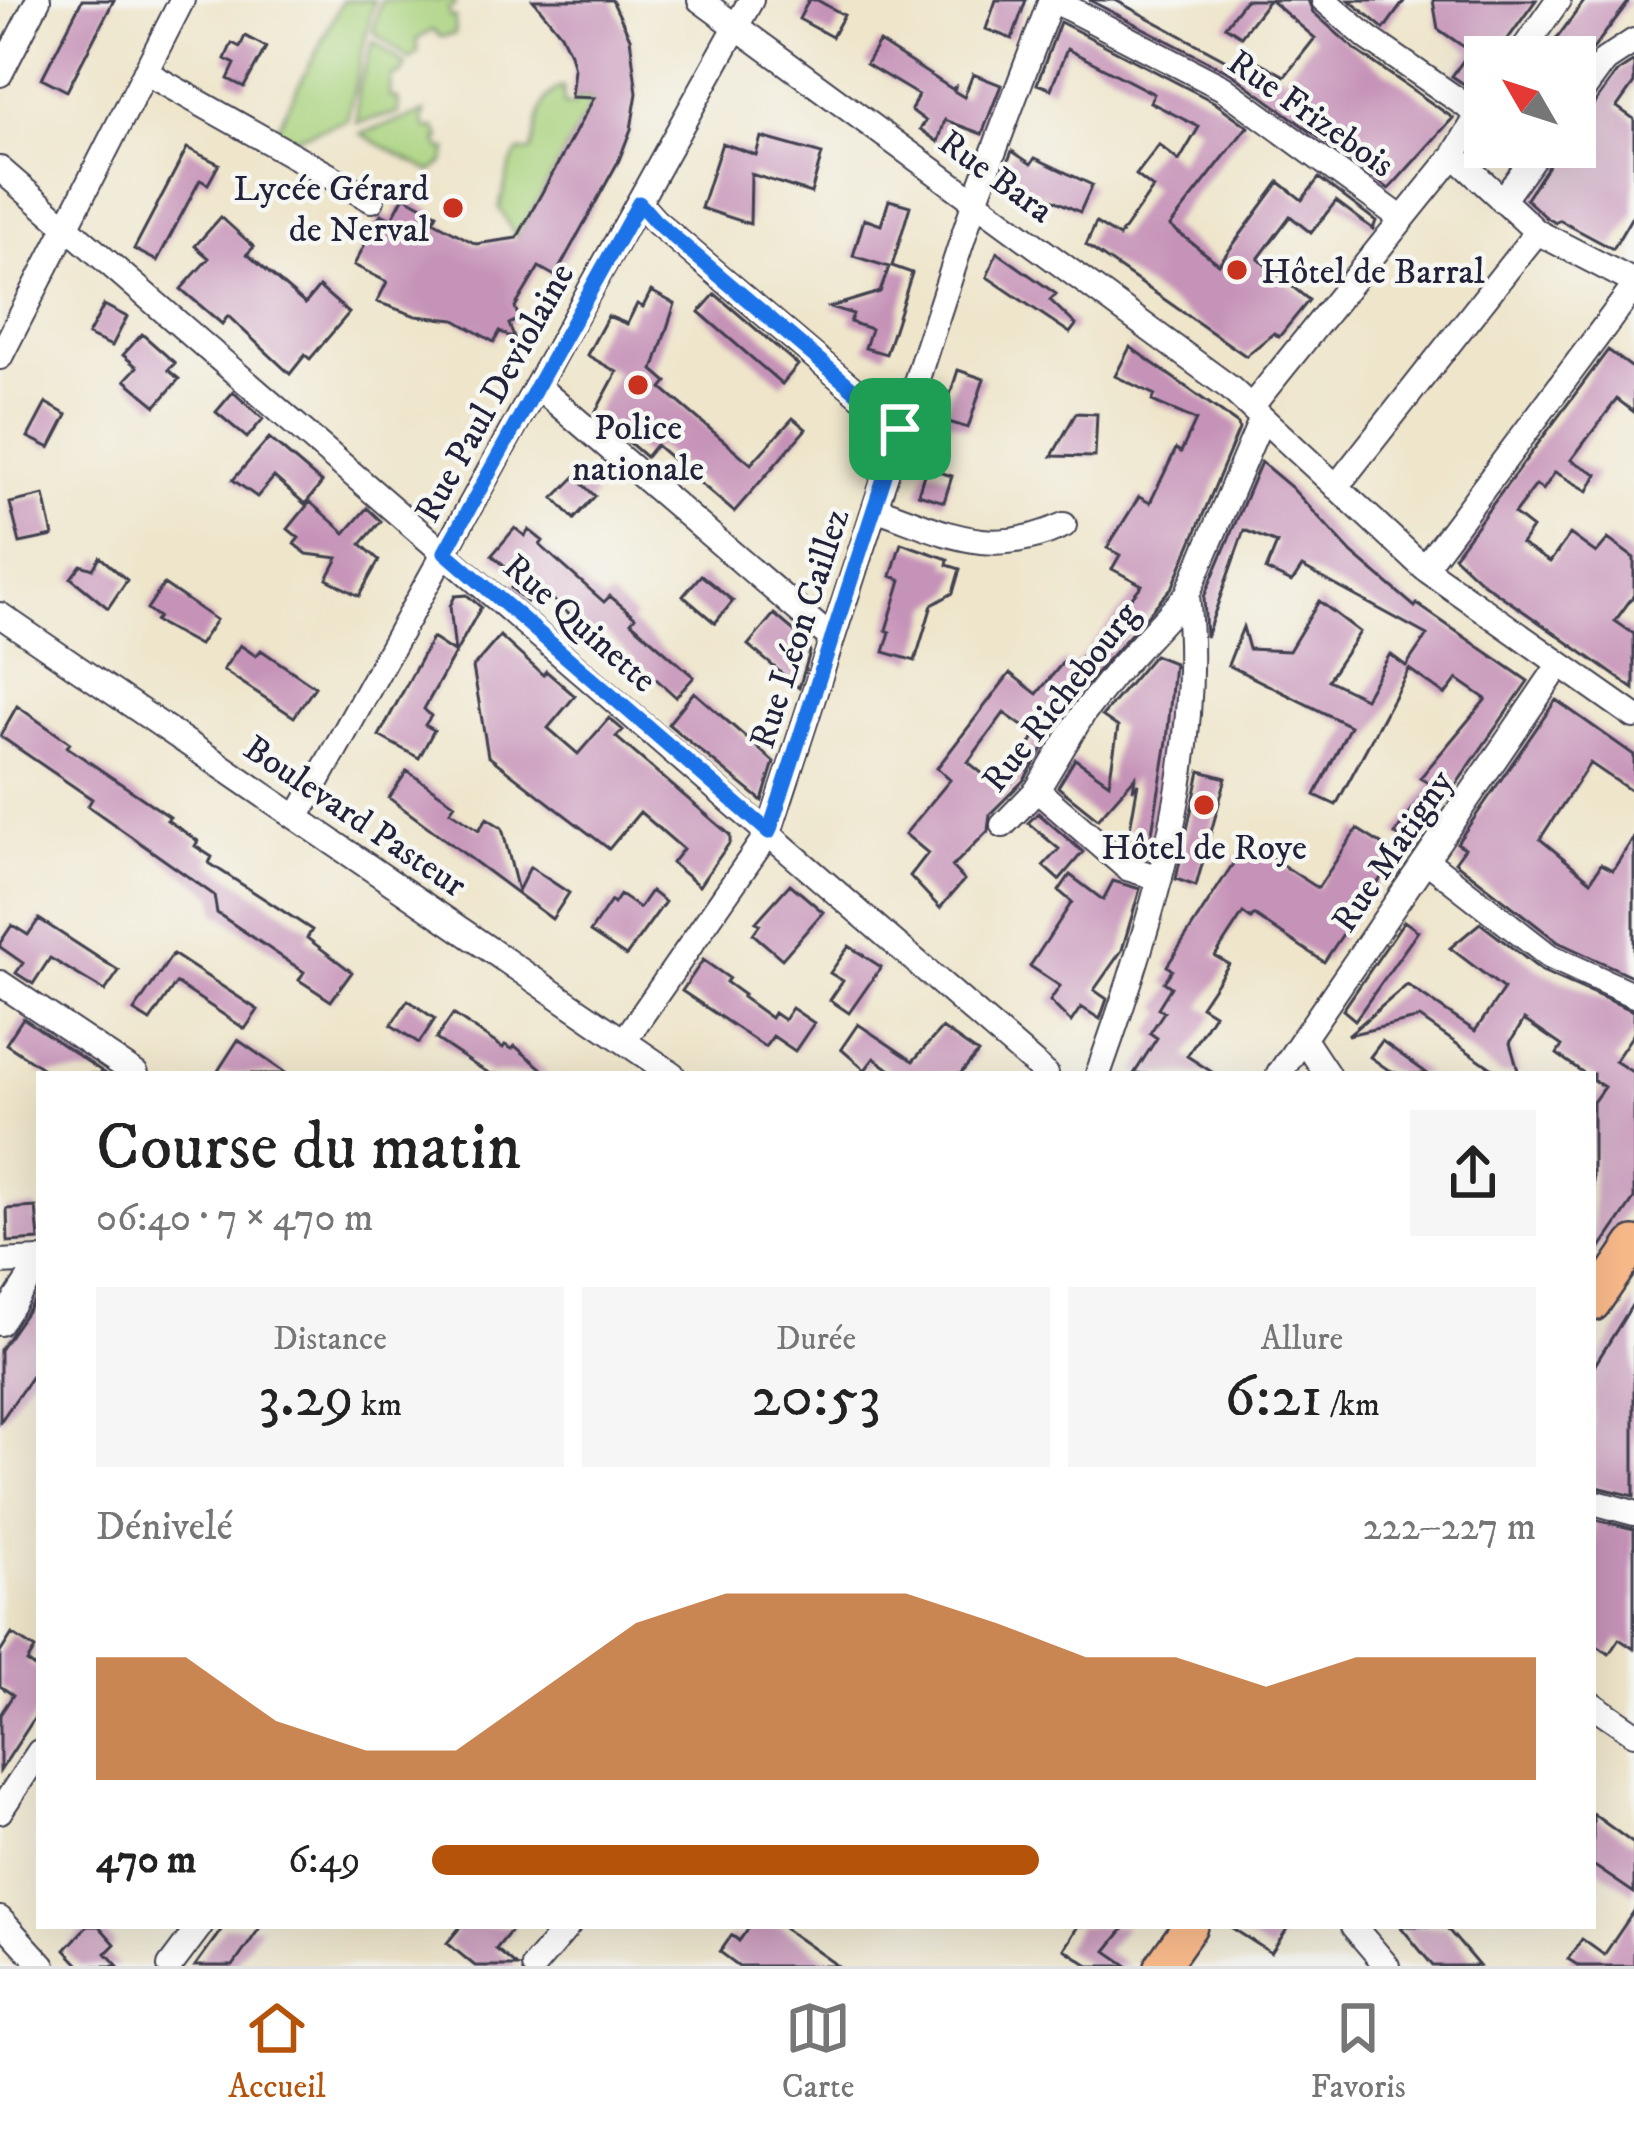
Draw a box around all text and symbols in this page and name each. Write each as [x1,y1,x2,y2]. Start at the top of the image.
north arrow [1464,36,1596,168]
map controls [1464,36,1596,168]
street label: Rue Frizebois [1219,40,1403,188]
street label: Rue Bara [929,120,1062,234]
place label: Lycée Gérard de Nerval [234,167,429,253]
marker: Lycée Gérard de Nerval [440,195,466,221]
place label: Hôtel de Barral [1261,250,1485,295]
street label: Rue Paul Deviolaine [405,256,585,531]
marker: Hôtel de Barral [1224,257,1250,283]
marker: Police nationale [625,372,651,398]
pin [849,378,951,480]
icon: arrive [867,396,933,462]
place label: Police nationale [572,406,704,492]
street label: Rue Léon Caillez [740,503,860,754]
street label: Rue Quinette [493,545,665,703]
street label: Rue Richebourg [973,593,1149,802]
street label: Boulevard Pasteur [235,726,475,908]
street label: Rue Matigny [1322,761,1464,941]
marker: Hôtel de Roye [1191,792,1217,818]
place label: Hôtel de Roye [1101,826,1307,871]
text: Course du matin [96,1108,521,1190]
button: share [1410,1110,1536,1236]
text: 06:40 · 7 × 470 m [96,1194,373,1243]
text: Distance [273,1319,387,1360]
text: Durée [776,1319,856,1360]
text: Allure [1261,1319,1343,1360]
text: 3.29 [258,1360,354,1435]
text: 20:53 [751,1360,881,1435]
text: 6:21 [1224,1360,1323,1435]
text: km [354,1385,402,1426]
text: /km [1323,1385,1380,1426]
text: Dénivelé [96,1503,233,1552]
text: 222–227 m [1362,1503,1536,1552]
text: 470 m [96,1836,196,1885]
text: 6:49 [288,1836,360,1885]
tab: Accueil [228,1995,326,2108]
tab: Carte [782,1995,854,2108]
tab: Favoris [1311,1995,1406,2108]

